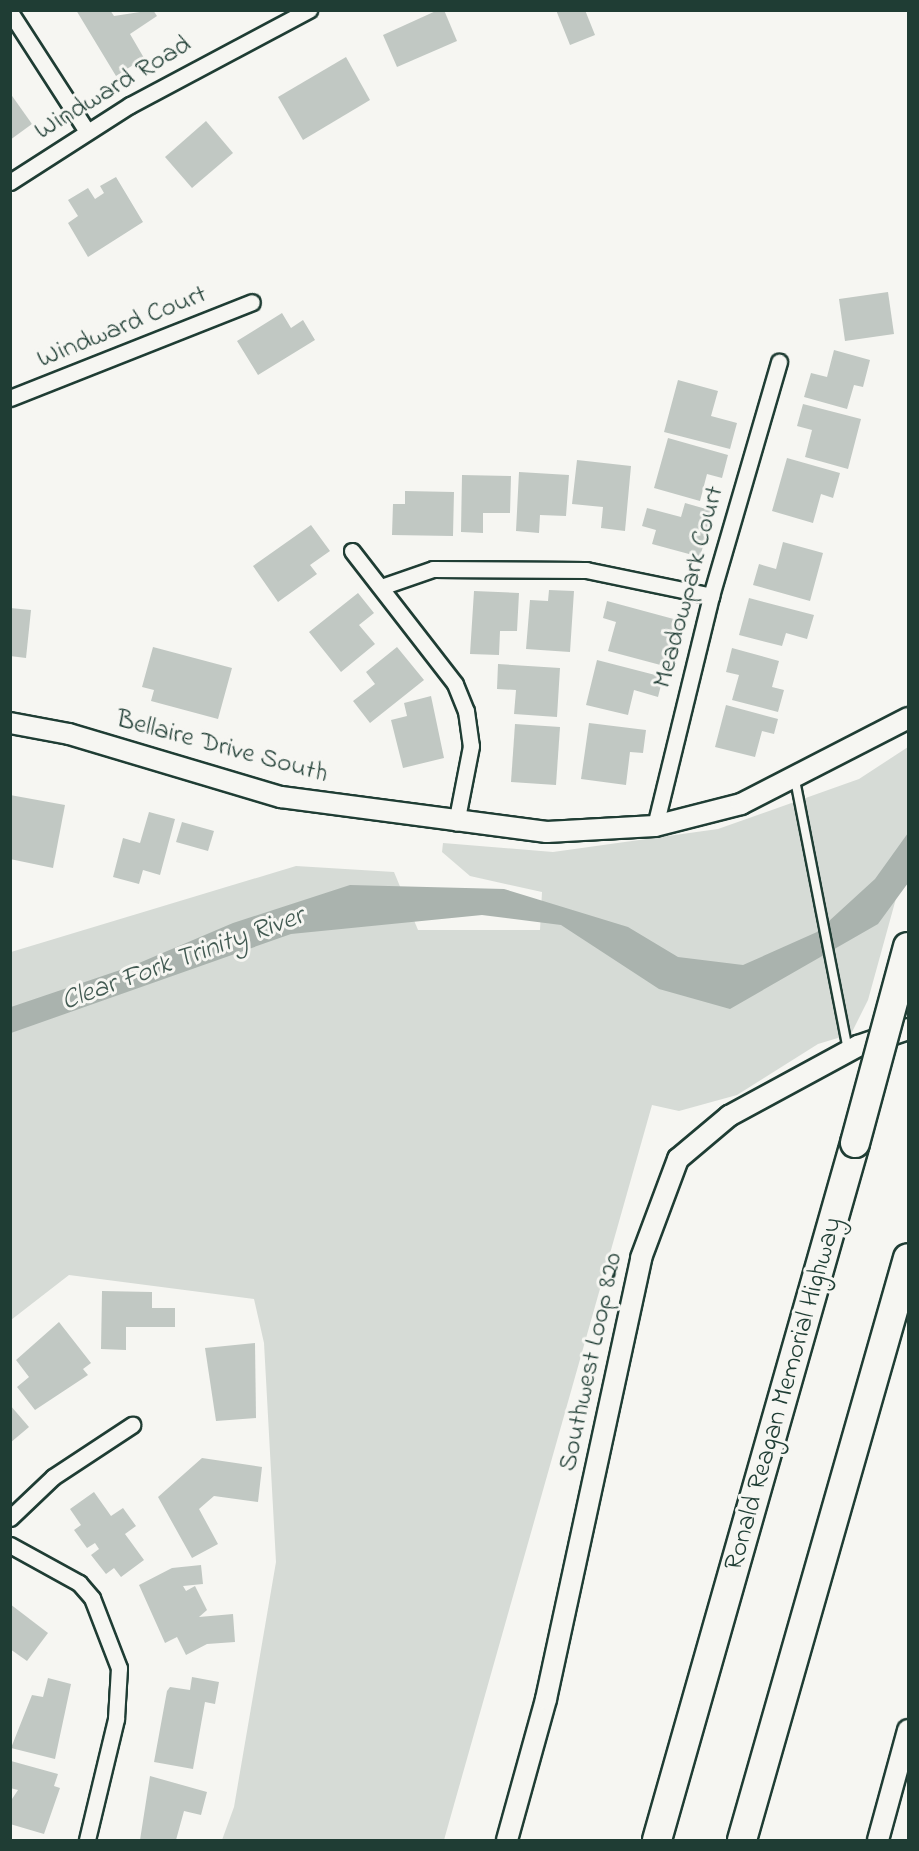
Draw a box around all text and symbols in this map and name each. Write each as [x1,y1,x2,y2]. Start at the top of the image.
street label: Windward Road [29,29,197,147]
street label: Windward Court [33,278,211,376]
street label: Meadowpark Court [646,482,732,692]
street label: Bellaire Drive South [113,703,331,791]
water label: Clear Fork Trinity River [57,901,309,1019]
street label: Ronald Reagan Memorial Highway [718,1214,850,1574]
street label: Southwest Loop 820 [552,1250,630,1474]

